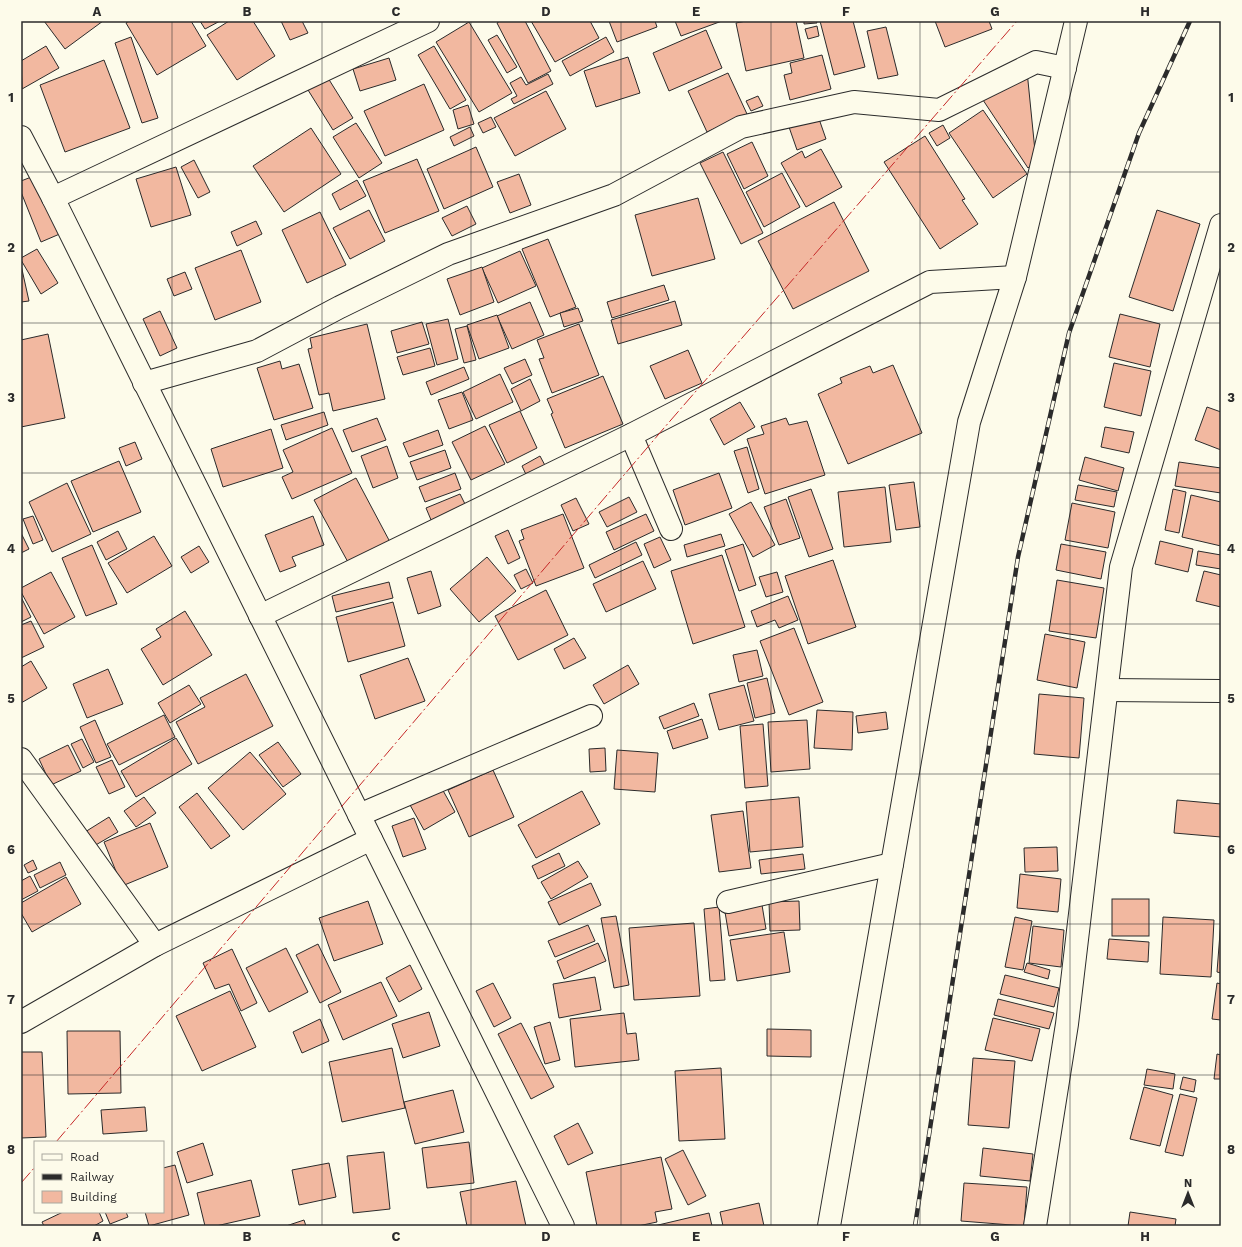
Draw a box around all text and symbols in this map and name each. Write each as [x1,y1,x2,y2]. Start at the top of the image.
text: A [93,4,102,19]
text: B [243,4,252,19]
text: C [392,4,401,19]
text: D [541,4,551,19]
text: E [692,4,700,19]
text: F [842,4,850,19]
text: G [990,4,1000,19]
text: H [1140,4,1150,19]
text: 1 [8,90,14,105]
text: 1 [1228,90,1234,105]
text: 2 [7,240,15,255]
text: 2 [1227,240,1235,255]
text: 3 [7,390,15,405]
text: 3 [1227,390,1235,405]
text: 4 [7,541,16,556]
text: 4 [1227,541,1236,556]
text: 5 [7,691,15,706]
text: 5 [1227,691,1235,706]
text: 6 [7,842,15,857]
text: 6 [1227,842,1235,857]
text: 7 [7,992,15,1007]
text: 7 [1227,992,1235,1007]
legend [34,1141,164,1213]
text: 8 [7,1142,15,1157]
text: 8 [1227,1142,1235,1157]
text: Road [70,1150,99,1164]
text: Railway [70,1170,115,1184]
north arrow [1168,1173,1208,1213]
text: N [1184,1177,1192,1190]
text: Building [70,1190,117,1204]
text: A [93,1229,102,1244]
text: B [243,1229,252,1244]
text: C [392,1229,401,1244]
text: D [541,1229,551,1244]
text: E [692,1229,700,1244]
text: F [842,1229,850,1244]
text: G [990,1229,1000,1244]
text: H [1140,1229,1150,1244]

